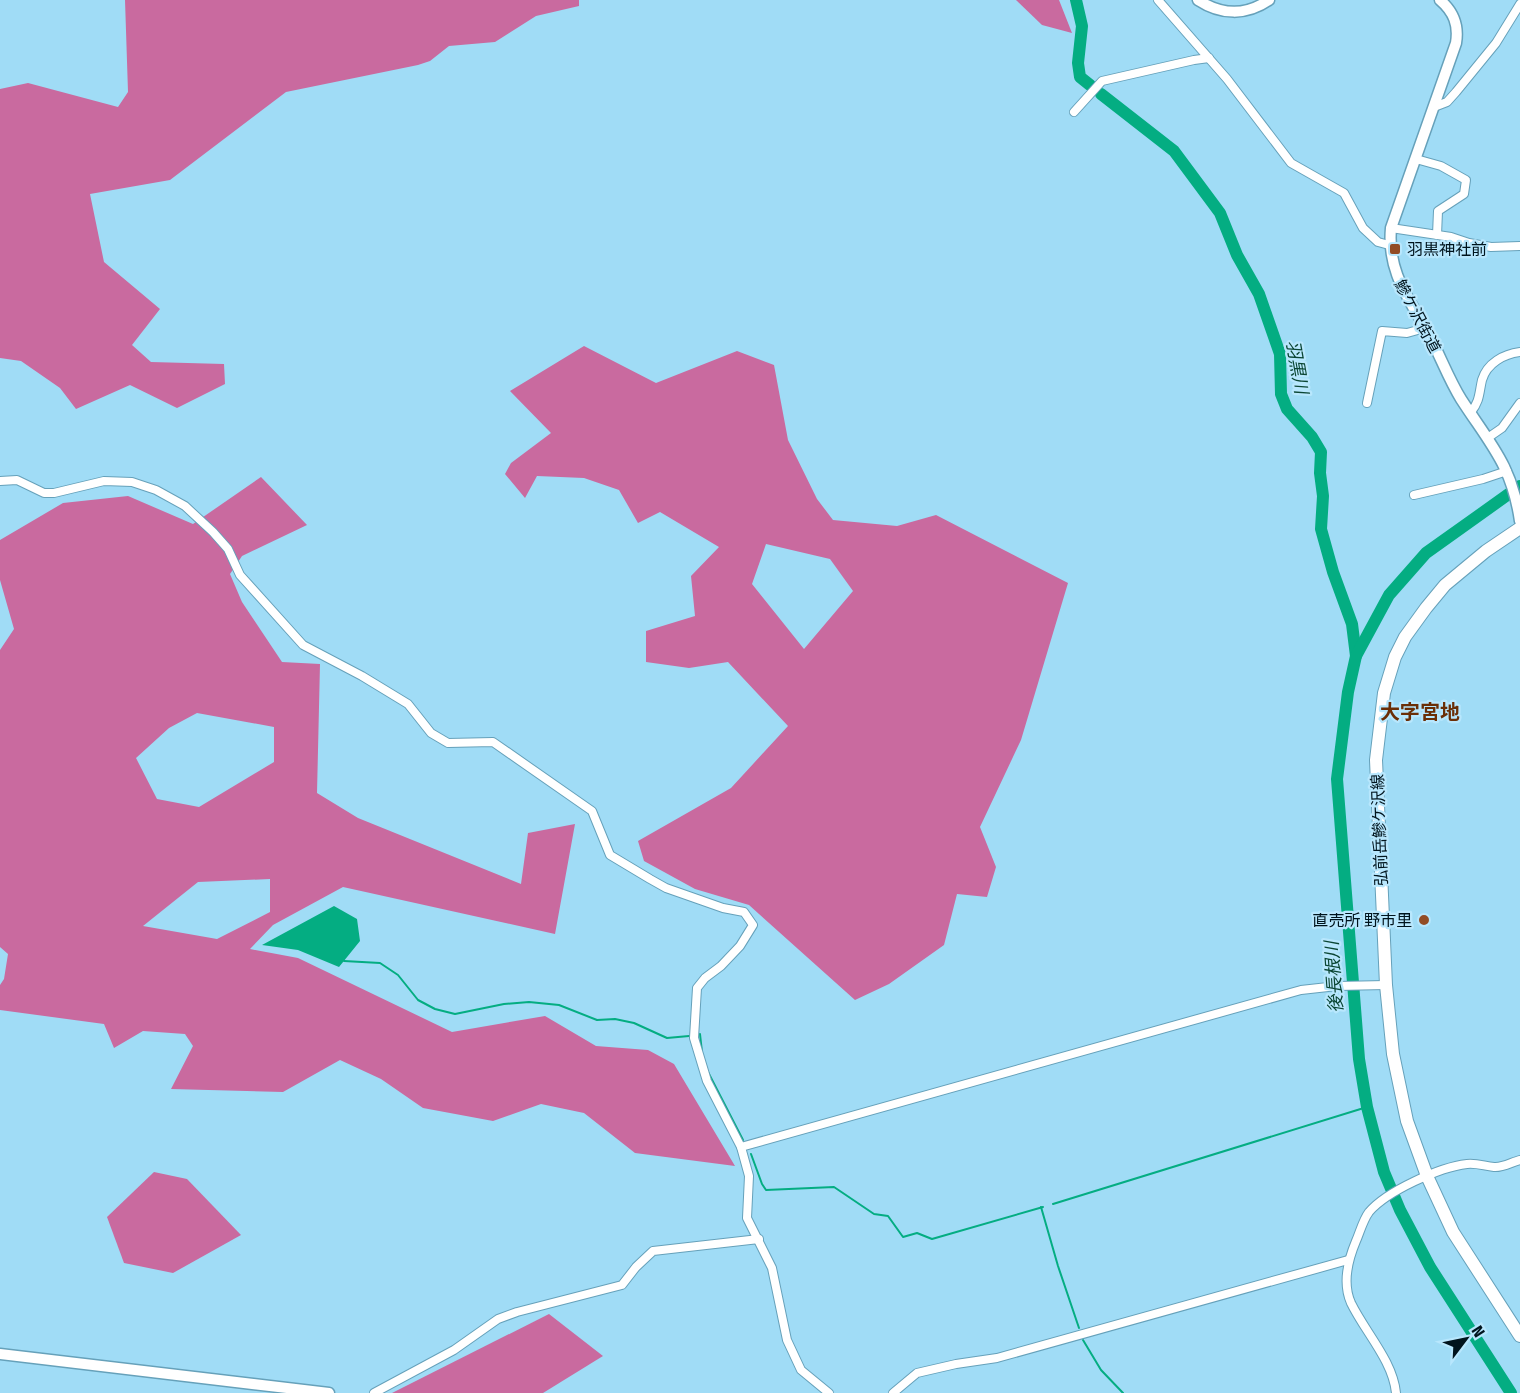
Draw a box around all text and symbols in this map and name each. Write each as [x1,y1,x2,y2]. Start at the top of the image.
place label: 羽黒神社前 [1407,240,1487,259]
marker: 羽黒神社前 [1388,242,1402,256]
street label: 鰺ケ沢街道 [1390,276,1445,356]
water label: 羽黒川 [1281,339,1313,397]
district label: 大字宮地 [1380,700,1460,724]
street label: 弘前岳鰺ケ沢線 [1368,774,1391,886]
place label: 直売所 野市里 [1312,911,1412,930]
marker: 直売所 野市里 [1417,913,1431,927]
water label: 後長根川 [1320,938,1347,1014]
north arrow [1436,1309,1496,1369]
text: N [1468,1322,1489,1340]

